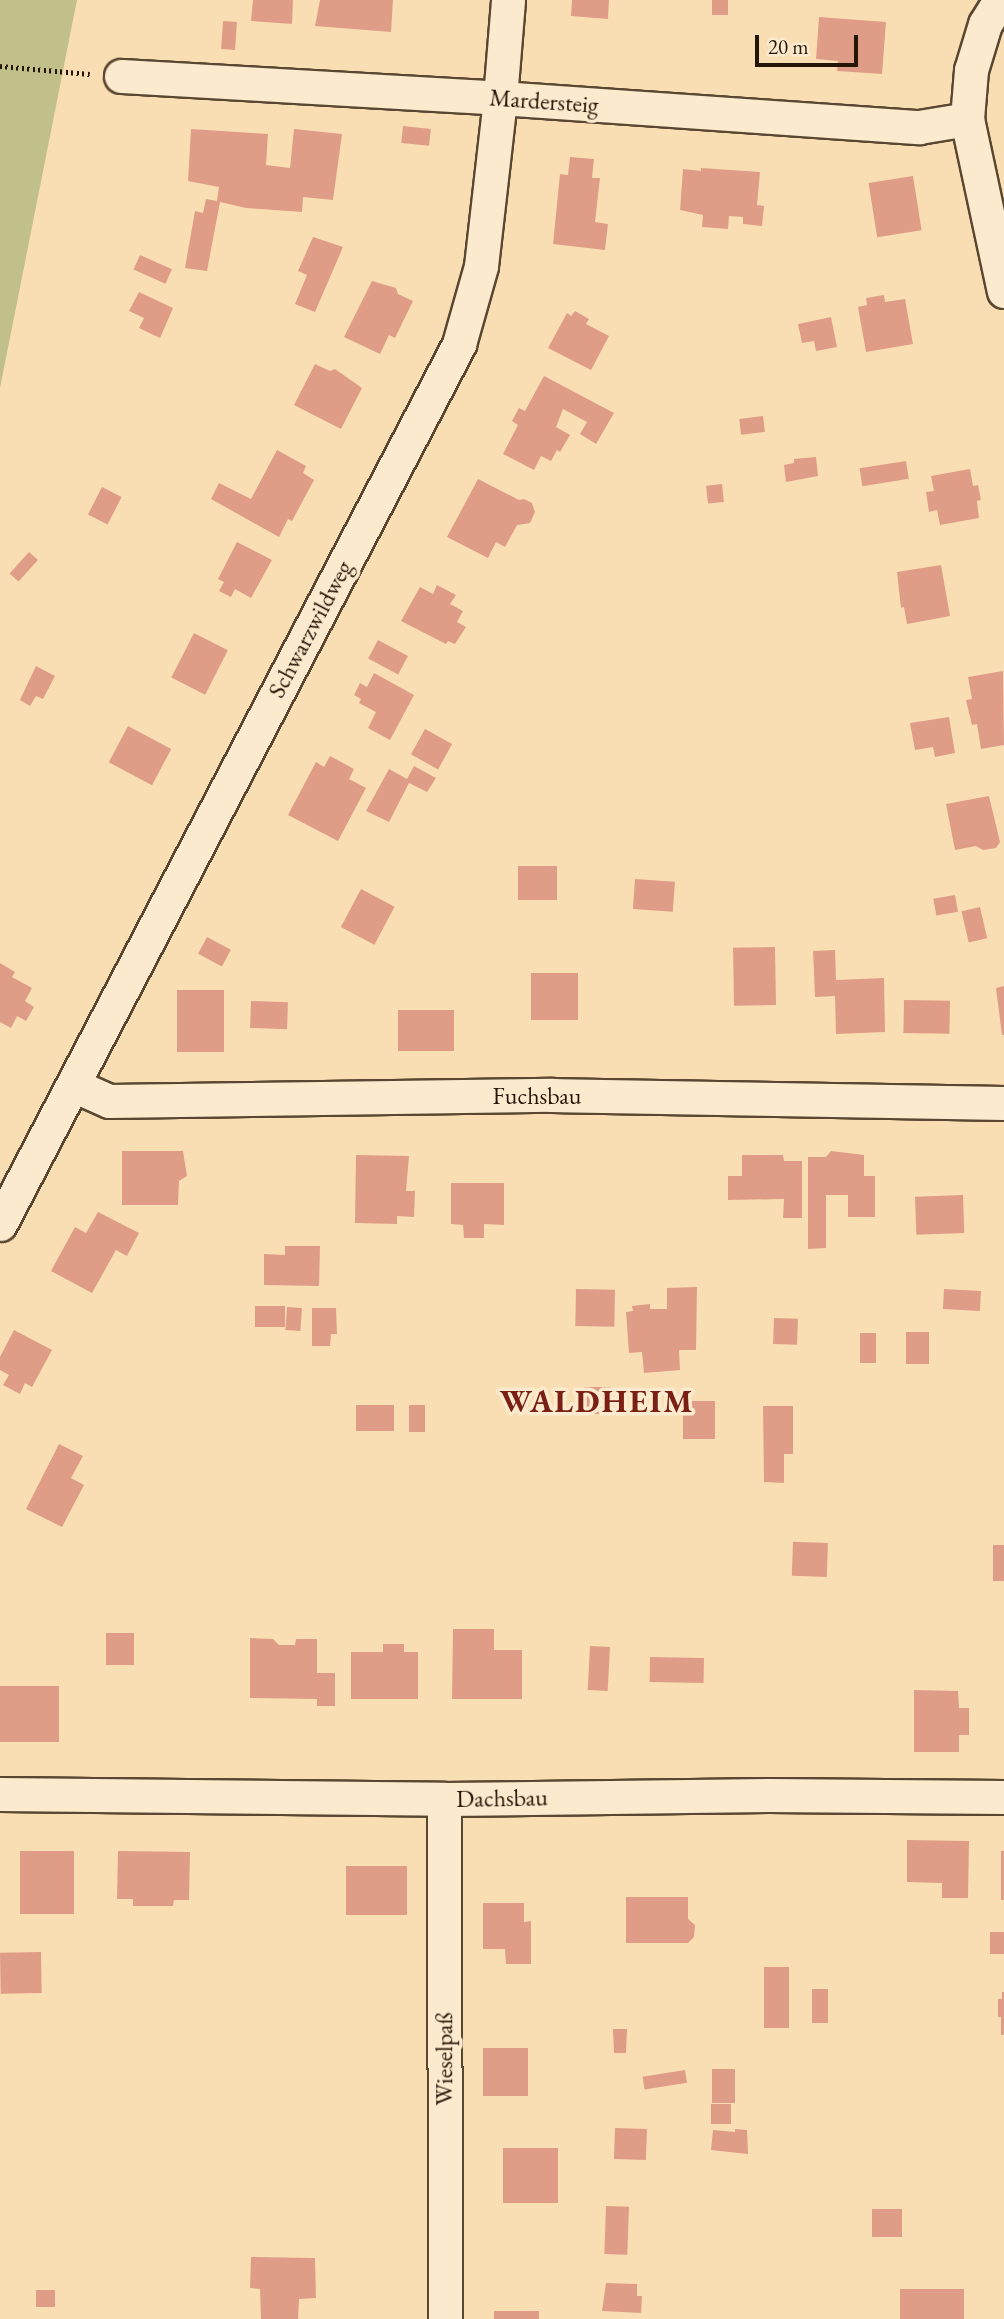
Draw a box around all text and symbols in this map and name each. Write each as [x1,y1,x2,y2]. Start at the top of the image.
scale bar [759,21,862,65]
text: 20 m [768,33,809,60]
street label: Mardersteig [489,83,599,119]
street label: Schwarzwildweg [262,555,358,703]
street label: Fuchsbau [493,1082,581,1110]
district label: WALDHEIM [500,1382,694,1420]
street label: Dachsbau [456,1783,548,1813]
street label: Wieselpaß [430,2012,458,2106]

